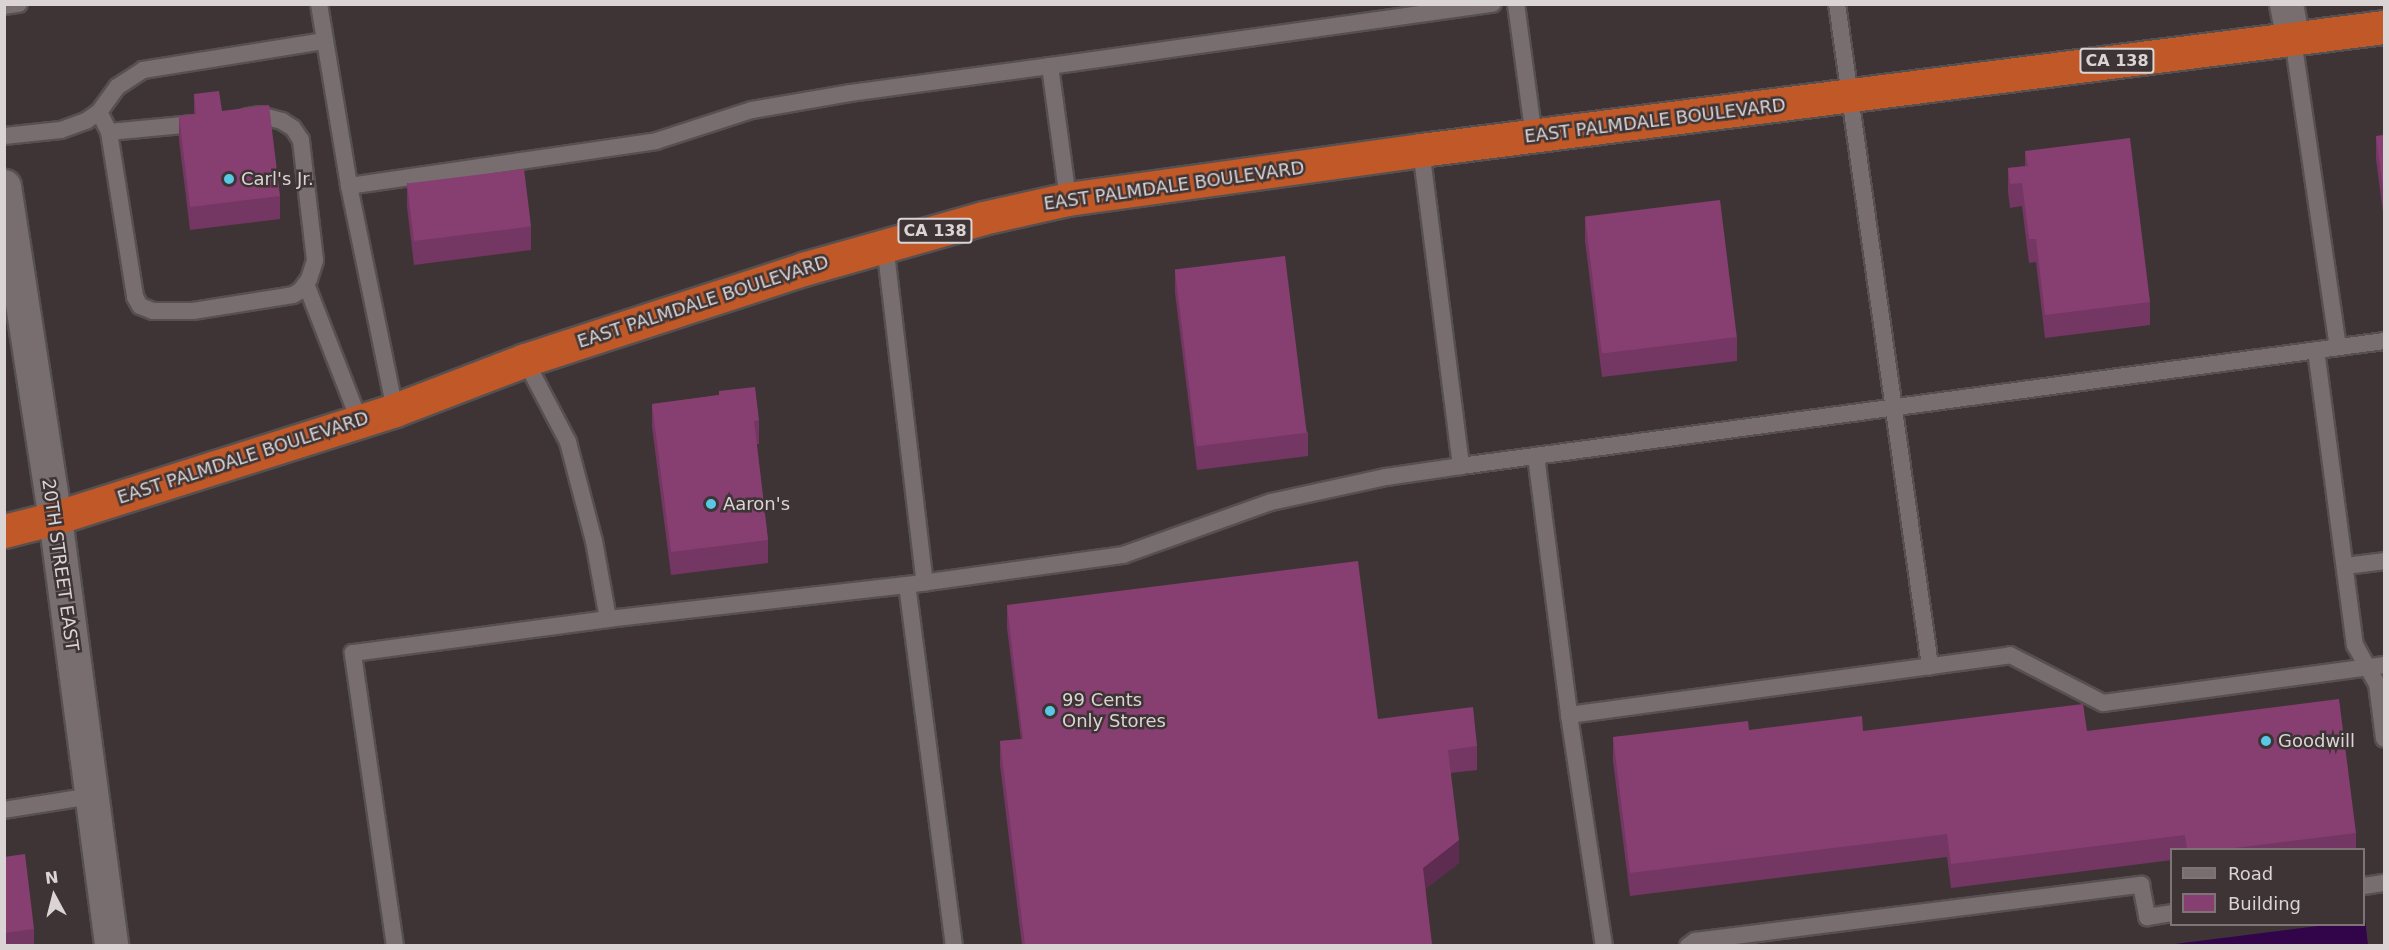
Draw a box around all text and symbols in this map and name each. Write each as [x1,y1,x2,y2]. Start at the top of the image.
road number: CA 138 [2078,48,2156,74]
street label: EAST PALMDALE BOULEVARD [1523,94,1787,148]
street label: EAST PALMDALE BOULEVARD [1042,157,1306,215]
place label: Carl's Jr. [241,168,314,190]
marker: Carl's Jr. [222,172,236,186]
road number: CA 138 [896,218,974,244]
street label: EAST PALMDALE BOULEVARD [575,251,831,353]
street label: EAST PALMDALE BOULEVARD [115,407,371,509]
street label: 20TH STREET EAST [37,478,83,652]
place label: Aaron's [723,493,790,515]
marker: Aaron's [704,497,718,511]
place label: 99 Cents Only Stores [1062,690,1166,732]
marker: 99 Cents Only Stores [1043,704,1057,718]
place label: Goodwill [2278,730,2355,752]
marker: Goodwill [2259,734,2273,748]
legend [2170,848,2365,926]
text: Road [2228,863,2273,884]
north arrow [24,866,84,926]
text: N [44,867,60,888]
text: Building [2228,893,2301,914]

